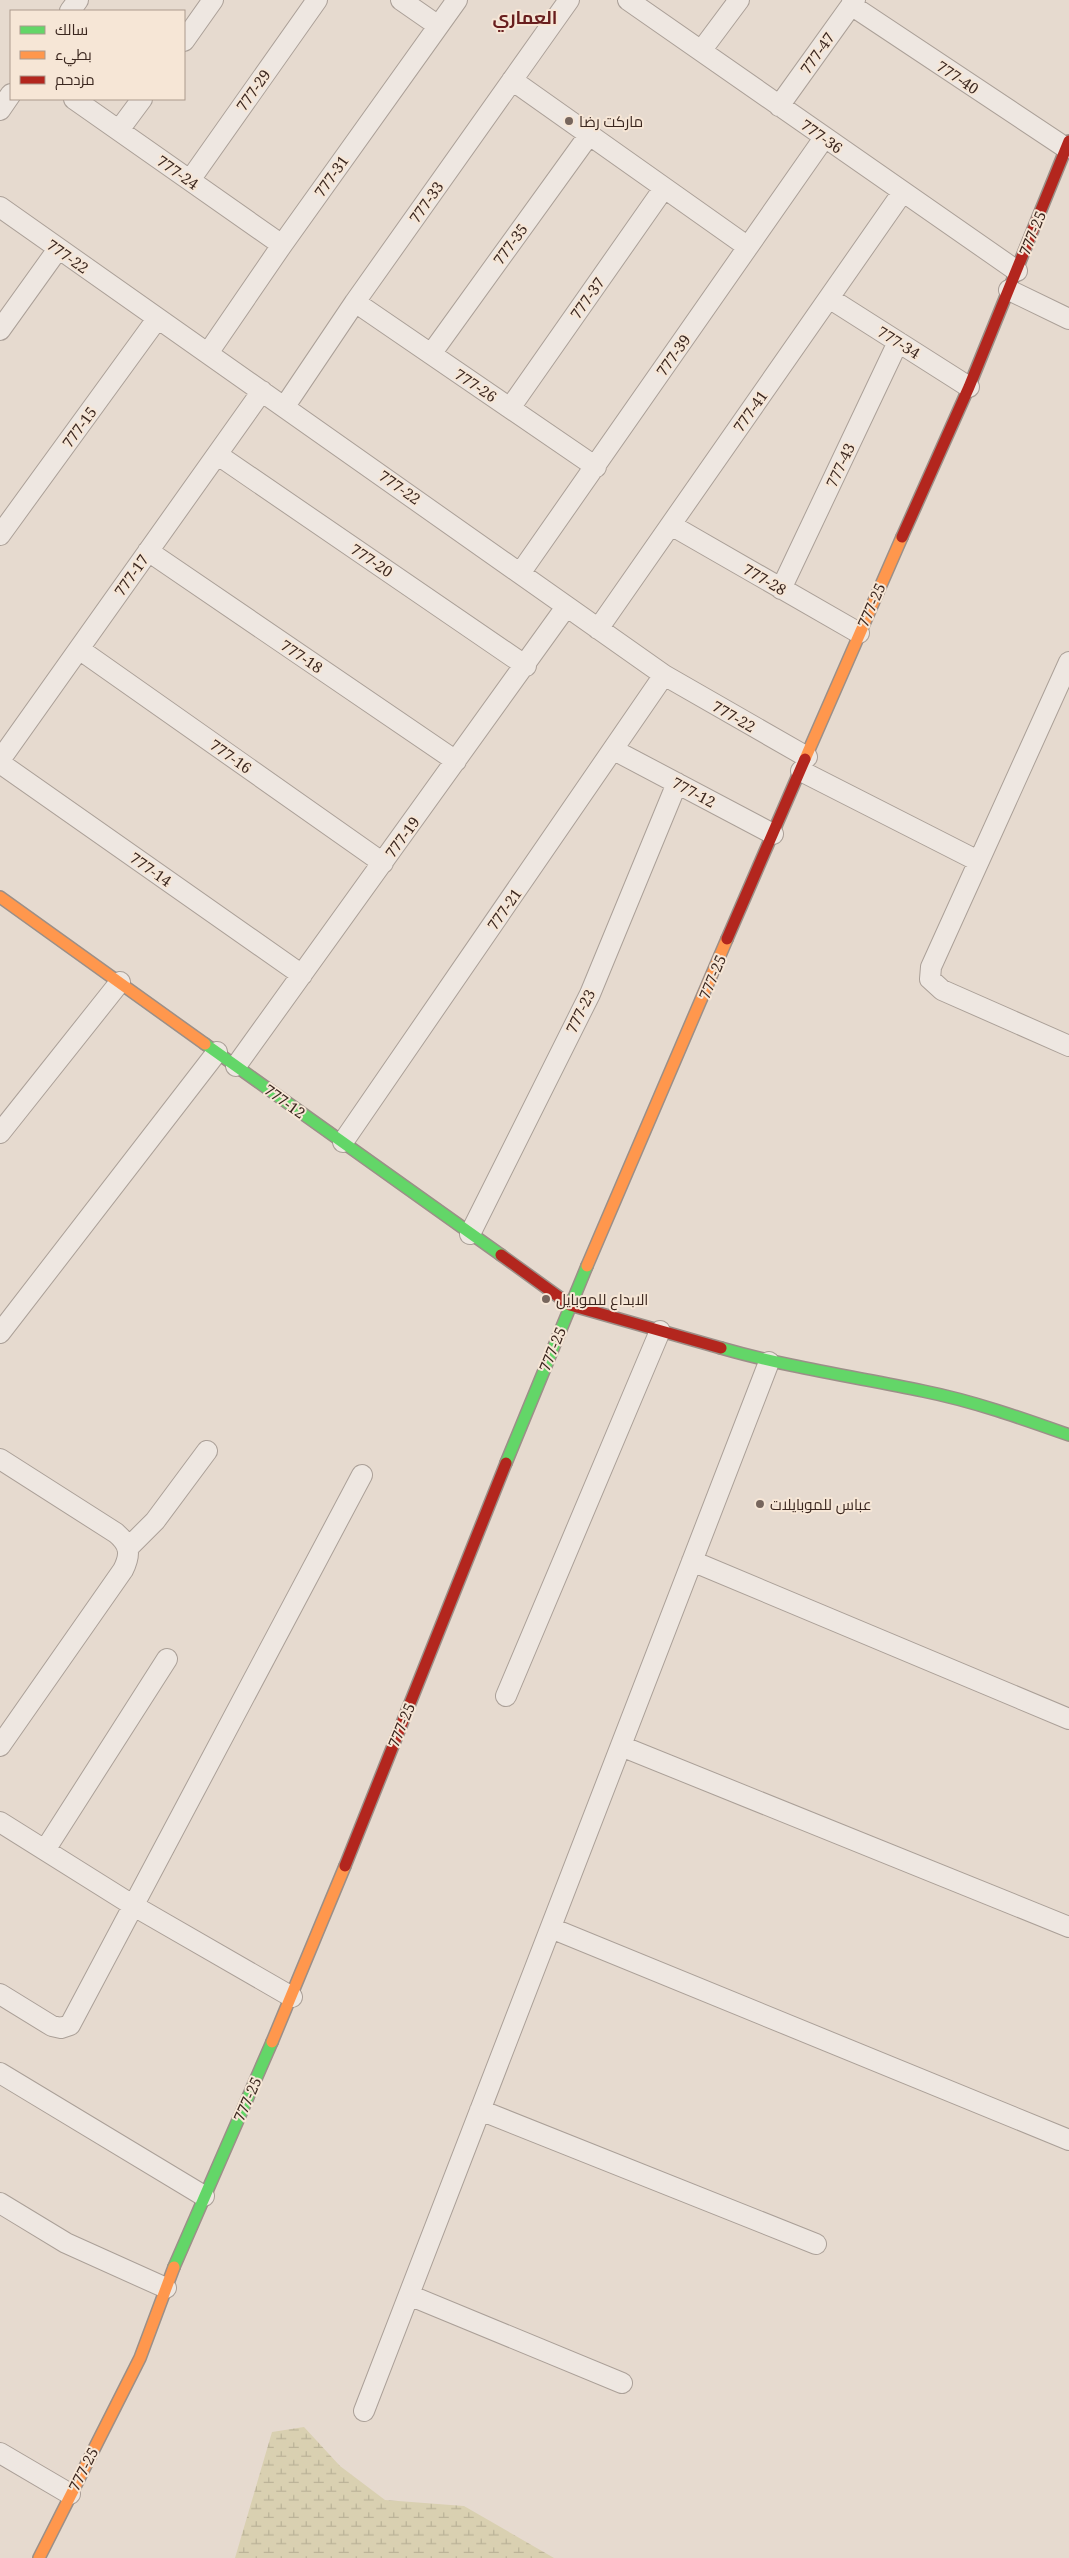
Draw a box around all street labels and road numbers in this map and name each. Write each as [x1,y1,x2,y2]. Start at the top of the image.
street label: 777-47 [795,28,839,78]
street label: 777-40 [933,56,983,98]
street label: 777-29 [231,65,275,115]
street label: 777-36 [797,114,847,158]
street label: 777-24 [153,150,203,194]
street label: 777-31 [309,151,353,201]
street label: 777-33 [404,177,448,227]
street label: 777-25 [1014,208,1050,258]
street label: 777-35 [488,219,532,269]
street label: 777-22 [43,234,93,278]
street label: 777-37 [565,273,609,323]
street label: 777-34 [874,321,925,363]
street label: 777-39 [651,330,695,380]
street label: 777-26 [451,364,501,406]
street label: 777-41 [728,386,772,436]
street label: 777-15 [57,402,101,452]
street label: 777-43 [821,440,859,490]
street label: 777-22 [375,465,425,509]
street label: 777-20 [347,539,397,581]
street label: 777-17 [109,550,153,600]
street label: 777-28 [740,559,790,599]
street label: 777-25 [852,580,890,630]
street label: 777-18 [277,635,327,677]
street label: 777-22 [709,696,759,736]
street label: 777-16 [206,734,256,778]
street label: 777-12 [669,772,719,812]
street label: 777-19 [380,812,424,862]
street label: 777-14 [126,847,176,891]
street label: 777-21 [482,884,526,934]
street label: 777-25 [694,952,730,1002]
street label: 777-23 [561,986,599,1036]
street label: 777-12 [260,1079,310,1123]
street label: 777-25 [534,1324,570,1374]
street label: 777-25 [383,1700,419,1750]
street label: 777-25 [228,2074,266,2124]
street label: 777-25 [64,2444,102,2494]

